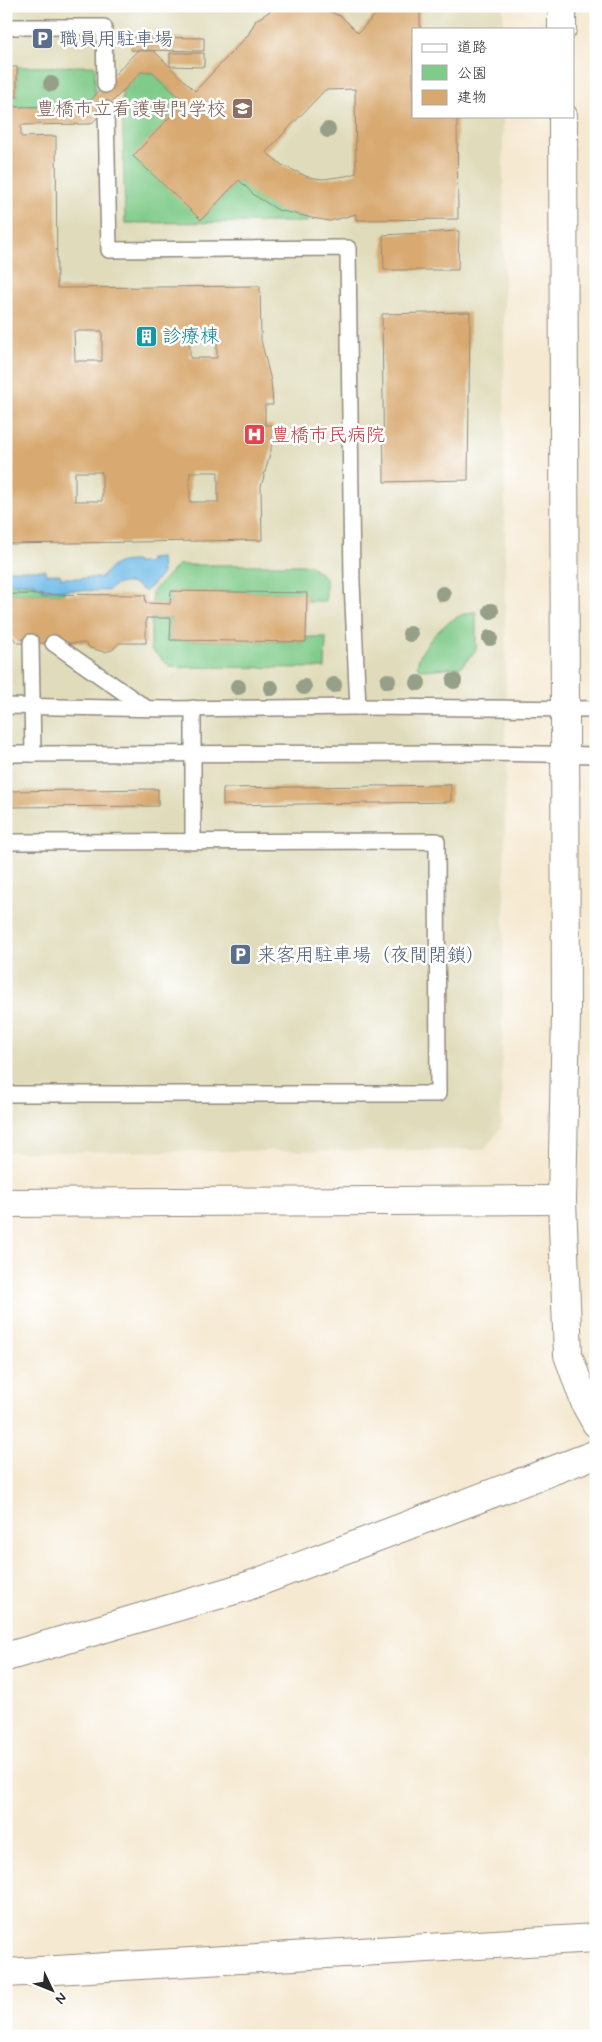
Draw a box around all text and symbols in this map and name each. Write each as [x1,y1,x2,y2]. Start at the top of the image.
parking icon: 職員用駐車場 [31,27,55,51]
place label: 職員用駐車場 [59,27,173,52]
legend [412,28,574,118]
text: 道路 [457,38,487,58]
text: 公園 [457,64,487,84]
text: 建物 [457,88,487,108]
place label: 豊橋市立看護専門学校 [36,97,226,122]
school or university icon: 豊橋市立看護専門学校 [230,97,254,121]
building icon: 診療棟 [134,324,158,348]
place label: 診療棟 [162,324,219,349]
hospital icon: 豊橋市民病院 [243,423,267,447]
place label: 豊橋市民病院 [271,423,385,448]
parking icon: 来客用駐車場（夜間閉鎖） [229,943,253,967]
place label: 来客用駐車場（夜間閉鎖） [257,943,485,968]
north arrow [28,1964,78,2014]
text: N [51,1989,71,2008]

